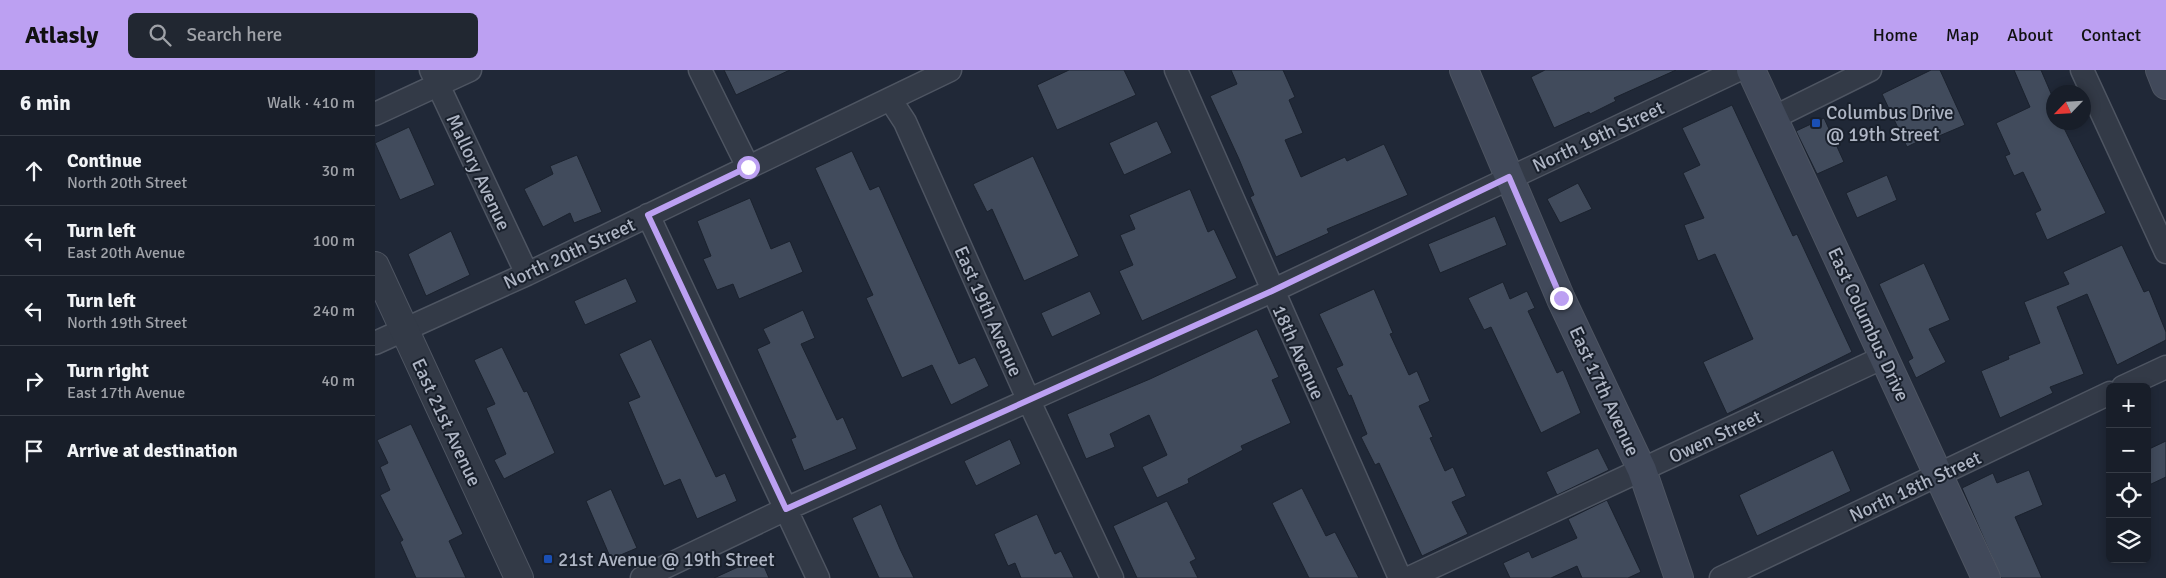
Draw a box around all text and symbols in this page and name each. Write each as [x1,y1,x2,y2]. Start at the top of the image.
search box [128,13,478,58]
text: Atlasly [25,20,98,50]
icon: search [146,21,174,49]
text: Search here [186,23,282,47]
text: Home [1873,24,1918,46]
text: Map [1946,24,1979,46]
text: About [2007,24,2053,46]
text: Contact [2081,24,2141,46]
north arrow [2046,85,2091,130]
text: 6 min [20,90,71,116]
text: Walk · 410 m [267,93,355,113]
street label: North 19th Street [1529,96,1668,178]
place label: Columbus Drive @ 19th Street [1826,101,1954,147]
street label: Mallory Avenue [441,110,516,234]
marker: Columbus Drive @ 19th Street [1810,117,1822,129]
text: Continue [67,149,142,173]
route start [737,156,760,179]
icon: ahead [20,157,48,185]
text: 30 m [321,161,355,181]
text: North 20th Street [67,173,187,193]
street label: North 20th Street [500,213,639,295]
text: Turn left [67,219,136,243]
icon: left [20,227,48,255]
text: 100 m [313,231,355,251]
street label: East 19th Avenue [949,242,1028,380]
text: East 20th Avenue [67,243,185,263]
street label: East Columbus Drive [1822,244,1914,405]
route end [1550,287,1573,310]
text: Turn left [67,289,136,313]
icon: left [20,297,48,325]
text: 240 m [313,301,355,321]
street label: 18th Avenue [1267,301,1330,403]
text: North 19th Street [67,313,187,333]
street label: East 17th Avenue [1564,323,1645,460]
street label: East 21st Avenue [406,355,486,490]
text: Turn right [67,359,149,383]
icon: right [20,367,48,395]
text: 40 m [321,371,355,391]
text: East 17th Avenue [67,383,185,403]
map controls [2106,383,2151,563]
button: + [2106,383,2151,428]
street label: Owen Street [1665,405,1766,469]
button: − [2106,428,2151,473]
icon: arrive [20,437,48,465]
text: Arrive at destination [67,439,238,463]
street label: North 18th Street [1846,446,1985,528]
button: locate [2106,473,2151,518]
button: layers [2106,518,2151,563]
place label: 21st Avenue @ 19th Street [558,548,775,572]
marker: 21st Avenue @ 19th Street [542,553,554,565]

